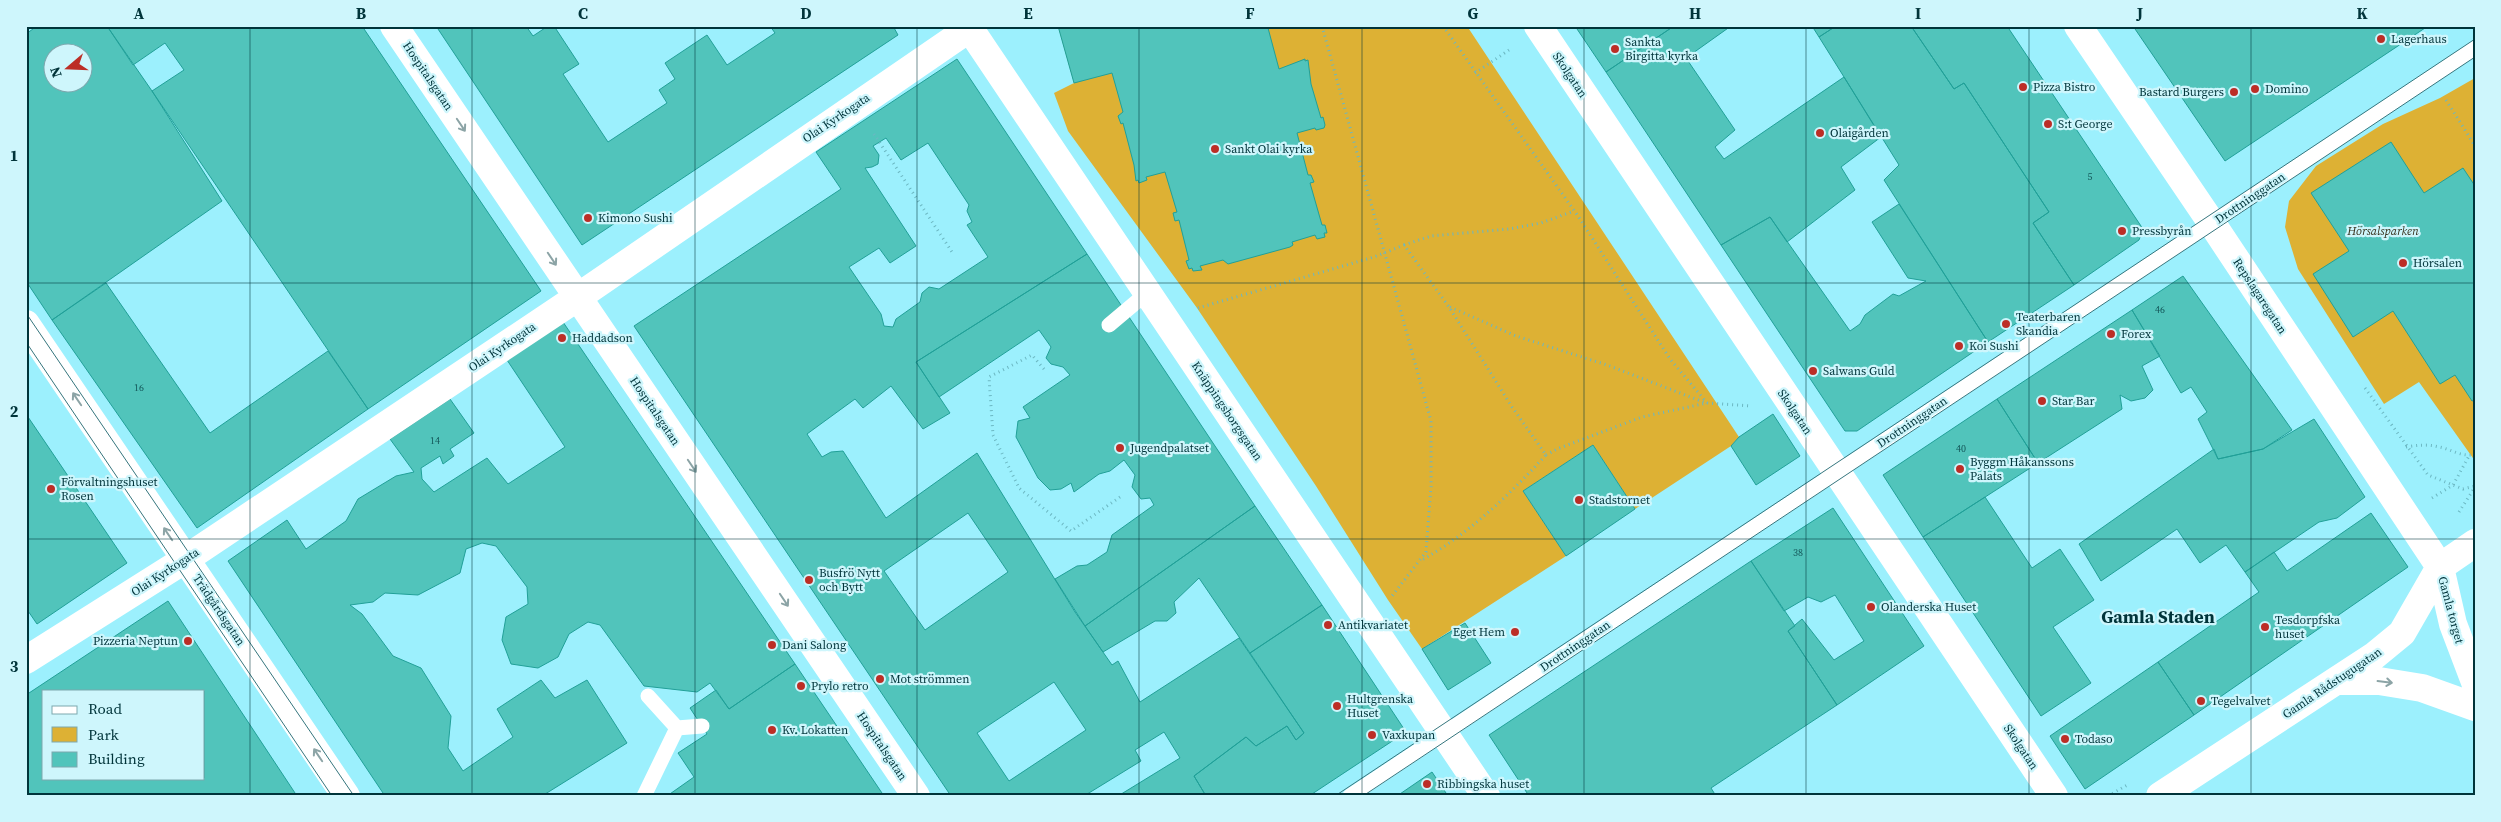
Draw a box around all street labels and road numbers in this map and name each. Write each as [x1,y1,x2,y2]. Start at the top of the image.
street label: Hospitalsgatan [399,39,457,113]
street label: Skolgatan [1549,49,1591,101]
street label: Olai Kyrkogata [799,89,874,146]
street label: Drottninggatan [2212,169,2288,227]
street label: Repslagaregatan [2229,255,2291,337]
street label: Olai Kyrkogata [465,318,540,375]
street label: Knäppingsborgsgatan [1188,358,1266,464]
street label: Hospitalsgatan [626,374,684,448]
street label: Skolgatan [1774,386,1816,438]
street label: Drottninggatan [1874,393,1950,451]
street label: Olai Kyrkogata [128,544,203,600]
street label: Trädgårdsgatan [189,571,249,649]
street label: Gamla torget [2434,575,2468,645]
street label: Drottninggatan [1537,617,1613,675]
street label: Gamla Rådstugugatan [2279,644,2385,722]
street label: Hospitalsgatan [853,709,911,783]
street label: Skolgatan [2000,721,2042,773]

